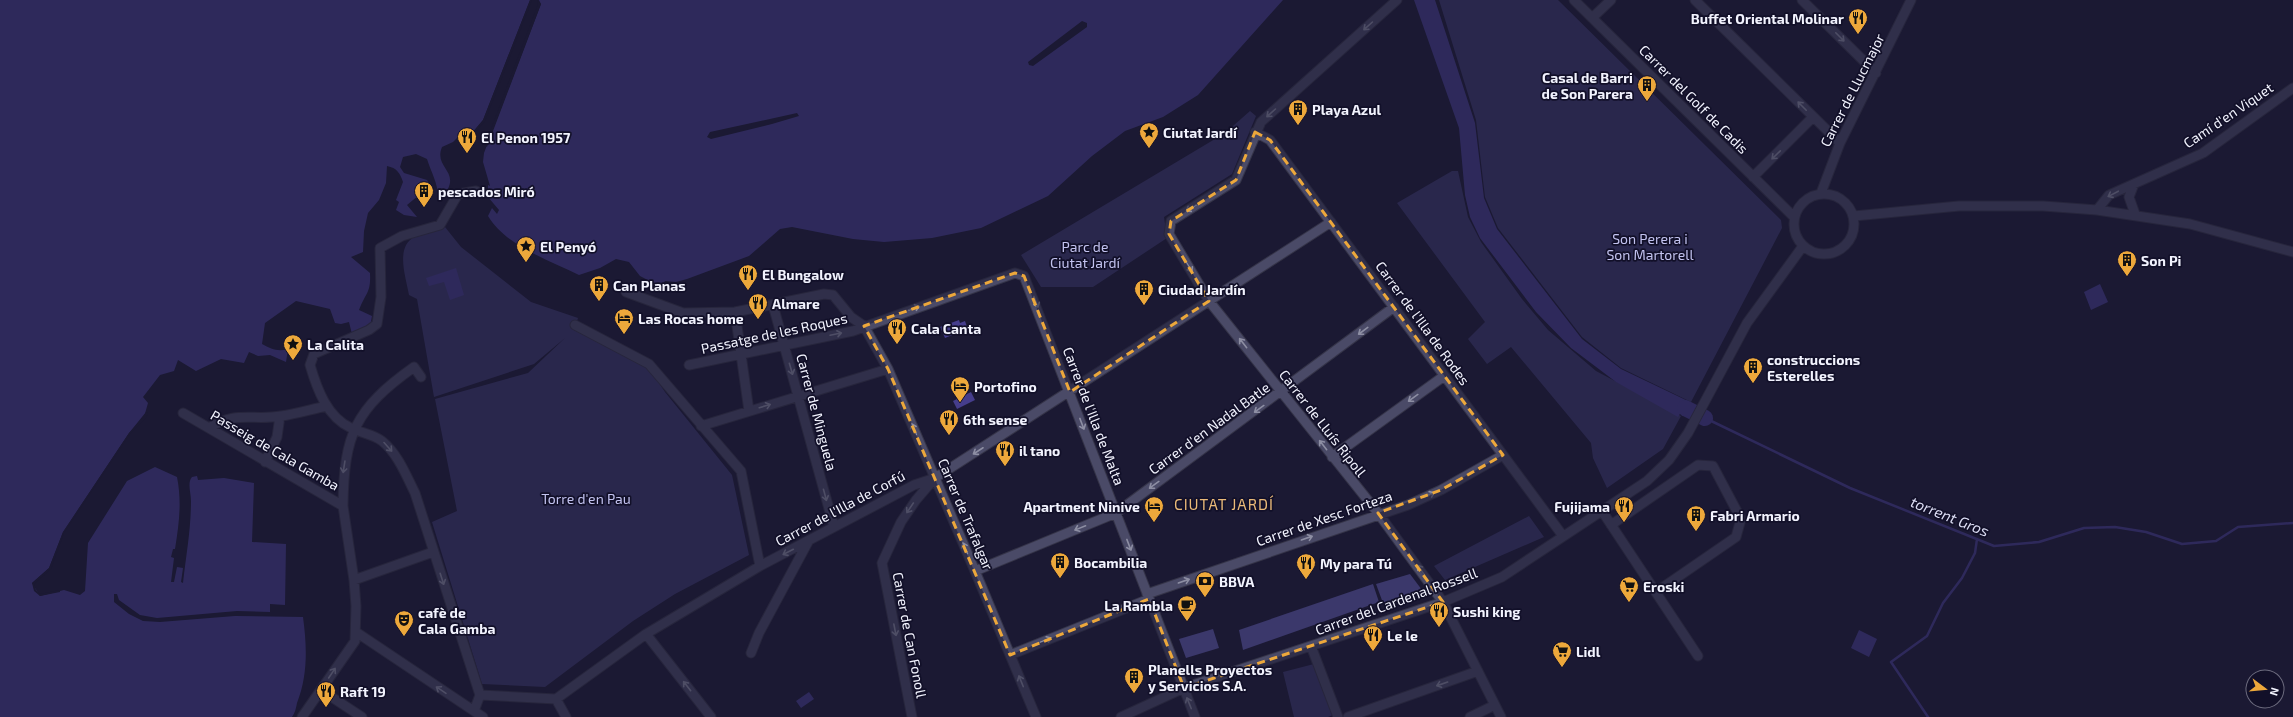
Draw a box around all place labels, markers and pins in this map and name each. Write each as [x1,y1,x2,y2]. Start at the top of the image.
restaurant icon: Buffet Oriental Molinar [1847,7,1869,35]
place label: Buffet Oriental Molinar [1691,10,1844,27]
place label: Casal de Barri de Son Parera [1542,69,1633,102]
building icon: Casal de Barri de Son Parera [1636,74,1658,102]
building icon: Playa Azul [1287,98,1309,126]
place label: Playa Azul [1312,101,1381,118]
place icon: Ciutat Jardí [1138,121,1160,149]
place label: Ciutat Jardí [1163,124,1238,141]
restaurant icon: El Penon 1957 [456,126,478,154]
place label: El Penon 1957 [481,129,571,146]
building icon: pescados Miró [413,180,435,208]
place label: pescados Miró [438,183,535,200]
place icon: El Penyó [515,235,537,263]
place label: El Penyó [540,238,596,255]
building icon: Son Pi [2116,249,2138,277]
place label: Son Pi [2141,252,2181,269]
restaurant icon: El Bungalow [737,263,759,291]
place label: El Bungalow [762,266,844,283]
building icon: Can Planas [588,274,610,302]
place label: Can Planas [613,277,686,294]
building icon: Ciudad Jardín [1133,278,1155,306]
place label: Ciudad Jardín [1158,281,1246,298]
restaurant icon: Almare [747,292,769,320]
place label: Almare [772,295,820,312]
hotel icon: Las Rocas home [613,307,635,335]
place label: Las Rocas home [638,310,744,327]
restaurant icon: Cala Canta [886,317,908,345]
place label: Cala Canta [911,320,981,337]
place icon: La Calita [282,333,304,361]
place label: La Calita [307,336,364,353]
place label: construccions Esterelles [1767,351,1860,384]
building icon: construccions Esterelles [1742,356,1764,384]
hotel icon: Portofino [949,375,971,403]
place label: Portofino [974,378,1037,395]
restaurant icon: 6th sense [938,408,960,436]
place label: 6th sense [963,411,1028,428]
restaurant icon: il tano [994,439,1016,467]
place label: il tano [1019,442,1060,459]
hotel icon: Apartment Ninive [1143,495,1165,523]
restaurant icon: Fujijama [1613,495,1635,523]
place label: Apartment Ninive [1023,498,1140,515]
place label: Fujijama [1554,498,1610,515]
building icon: Fabri Armario [1685,504,1707,532]
place label: Fabri Armario [1710,507,1800,524]
building icon: Bocambilia [1049,551,1071,579]
restaurant icon: My para Tú [1295,552,1317,580]
place label: Bocambilia [1074,554,1147,571]
place label: My para Tú [1320,555,1392,572]
bank icon: BBVA [1194,570,1216,598]
place label: BBVA [1219,573,1255,590]
supermarket icon: Eroski [1618,575,1640,603]
place label: Eroski [1643,578,1684,595]
cafe icon: La Rambla [1176,594,1198,622]
place label: La Rambla [1104,597,1173,614]
restaurant icon: Sushi king [1428,600,1450,628]
place label: Sushi king [1453,603,1520,620]
place label: cafè de Cala Gamba [418,604,496,637]
theatre icon: cafè de Cala Gamba [393,609,415,637]
restaurant icon: Le le [1362,624,1384,652]
place label: Le le [1387,627,1418,644]
supermarket icon: Lidl [1551,640,1573,668]
place label: Lidl [1576,643,1601,660]
place label: Planells Proyectos y Servicios S.A. [1148,661,1272,694]
building icon: Planells Proyectos y Servicios S.A. [1123,666,1145,694]
restaurant icon: Raft 19 [315,680,337,708]
place label: Raft 19 [340,683,386,700]

